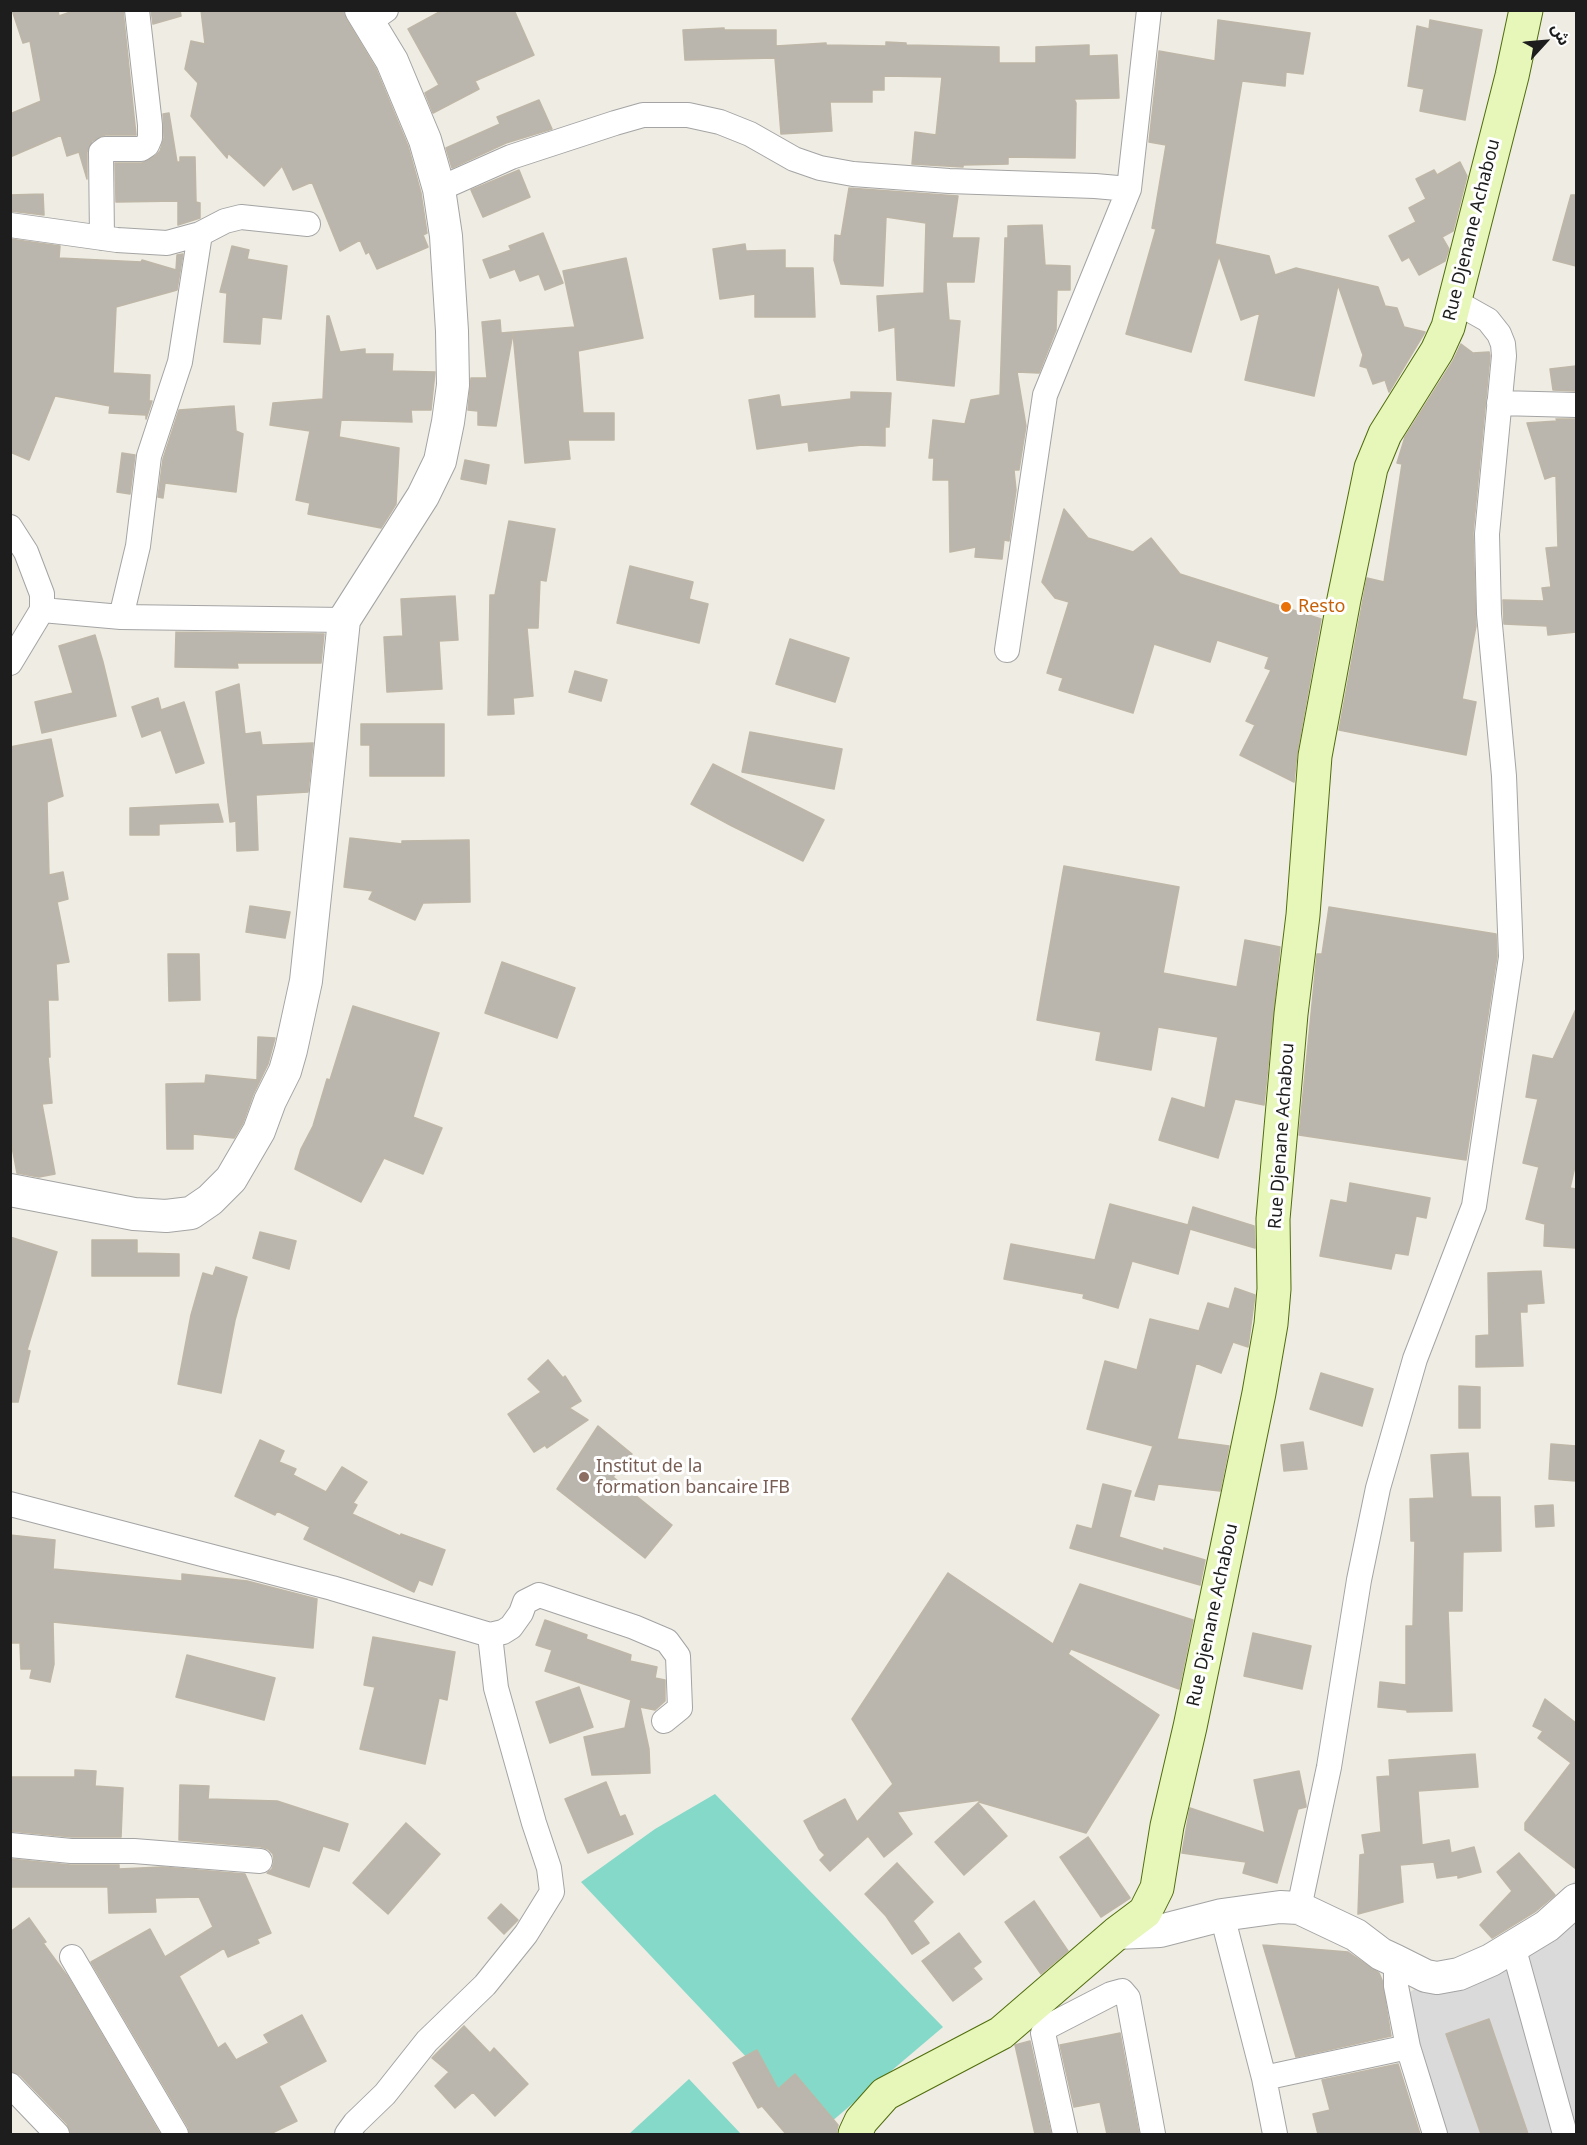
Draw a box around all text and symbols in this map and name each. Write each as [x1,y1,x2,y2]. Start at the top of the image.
north arrow [1515,12,1575,72]
text: ش [1546,19,1576,49]
street label: Rue Djenane Achabou [1439,137,1505,323]
place label: Resto [1298,596,1345,618]
marker: Resto [1279,600,1293,614]
street label: Rue Djenane Achabou [1265,1042,1299,1230]
place label: Institut de la formation bancaire IFB [596,1456,790,1498]
marker: Institut de la formation bancaire IFB [577,1470,591,1484]
street label: Rue Djenane Achabou [1183,1521,1243,1709]

